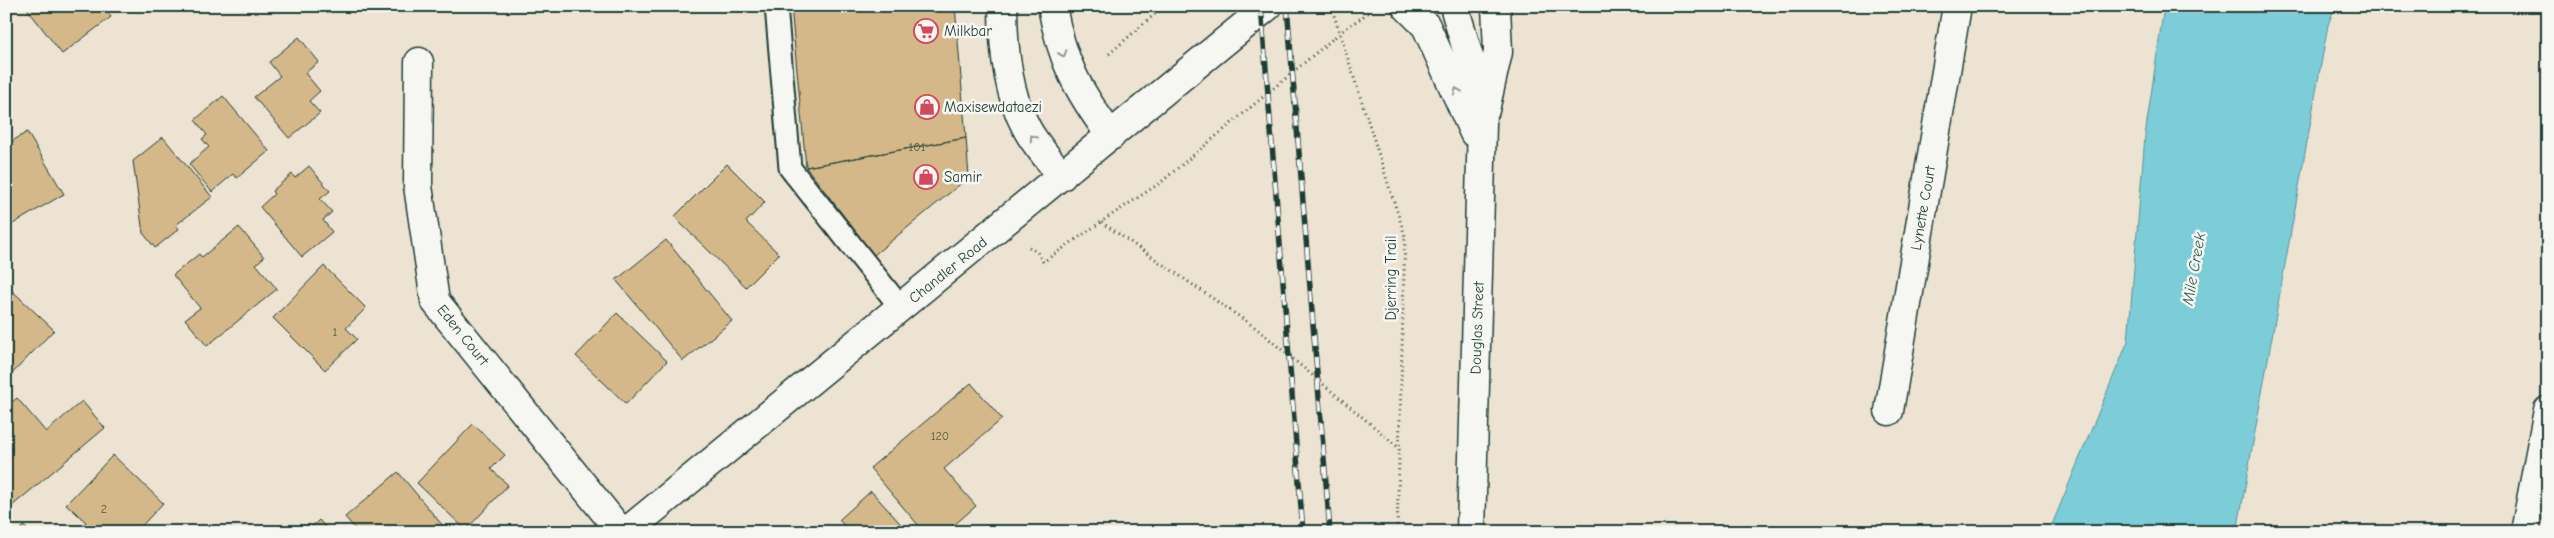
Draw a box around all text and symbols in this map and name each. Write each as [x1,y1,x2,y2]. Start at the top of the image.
supermarket icon: Milkbar [913,18,939,44]
place label: Milkbar [944,22,992,40]
one-way arrow [1057,49,1067,57]
one-way arrow [1452,88,1462,96]
shop icon: Maxisewdataezi [914,94,940,120]
place label: Maxisewdataezi [944,98,1042,116]
one-way arrow [1030,134,1039,143]
house number: 101 [909,140,926,154]
shop icon: Samir [913,164,939,190]
street label: Lynette Court [1907,164,1939,252]
place label: Samir [944,168,982,186]
water label: Mile Creek [2179,231,2209,308]
street label: Chandler Road [905,233,991,307]
street label: Djerring Trail [1382,236,1400,321]
street label: Douglas Street [1466,281,1488,375]
street label: Eden Court [433,301,493,370]
house number: 1 [333,325,338,339]
house number: 120 [931,429,949,443]
house number: 2 [101,502,107,516]

